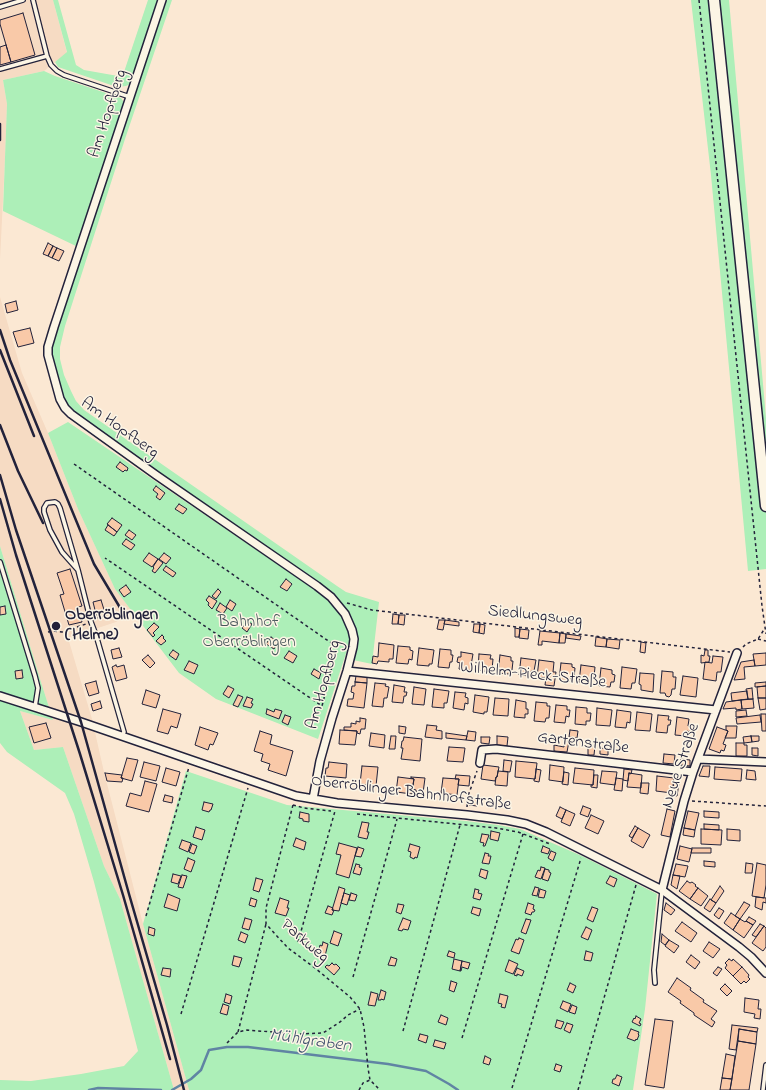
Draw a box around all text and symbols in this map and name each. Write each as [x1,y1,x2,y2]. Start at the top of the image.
street label: Am Hopfberg [85,67,133,161]
street label: Am Hopfberg [76,394,162,464]
street label: Siedlungsweg [487,602,583,632]
place label: Oberröblingen (Helme) [65,606,158,646]
park label: Bahnhof Oberröblingen [202,613,296,653]
marker: Oberröblingen (Helme) [50,620,62,632]
street label: Am Hopfberg [303,638,347,732]
street label: Wilhelm-Pieck-Straße [459,658,607,694]
street label: Neue Straße [659,721,705,811]
street label: Gartenstraße [536,728,630,760]
street label: Oberröblinger Bahnhofstraße [310,772,512,816]
street label: Parkweg [276,916,332,968]
water label: Mühlgraben [268,1026,352,1058]

